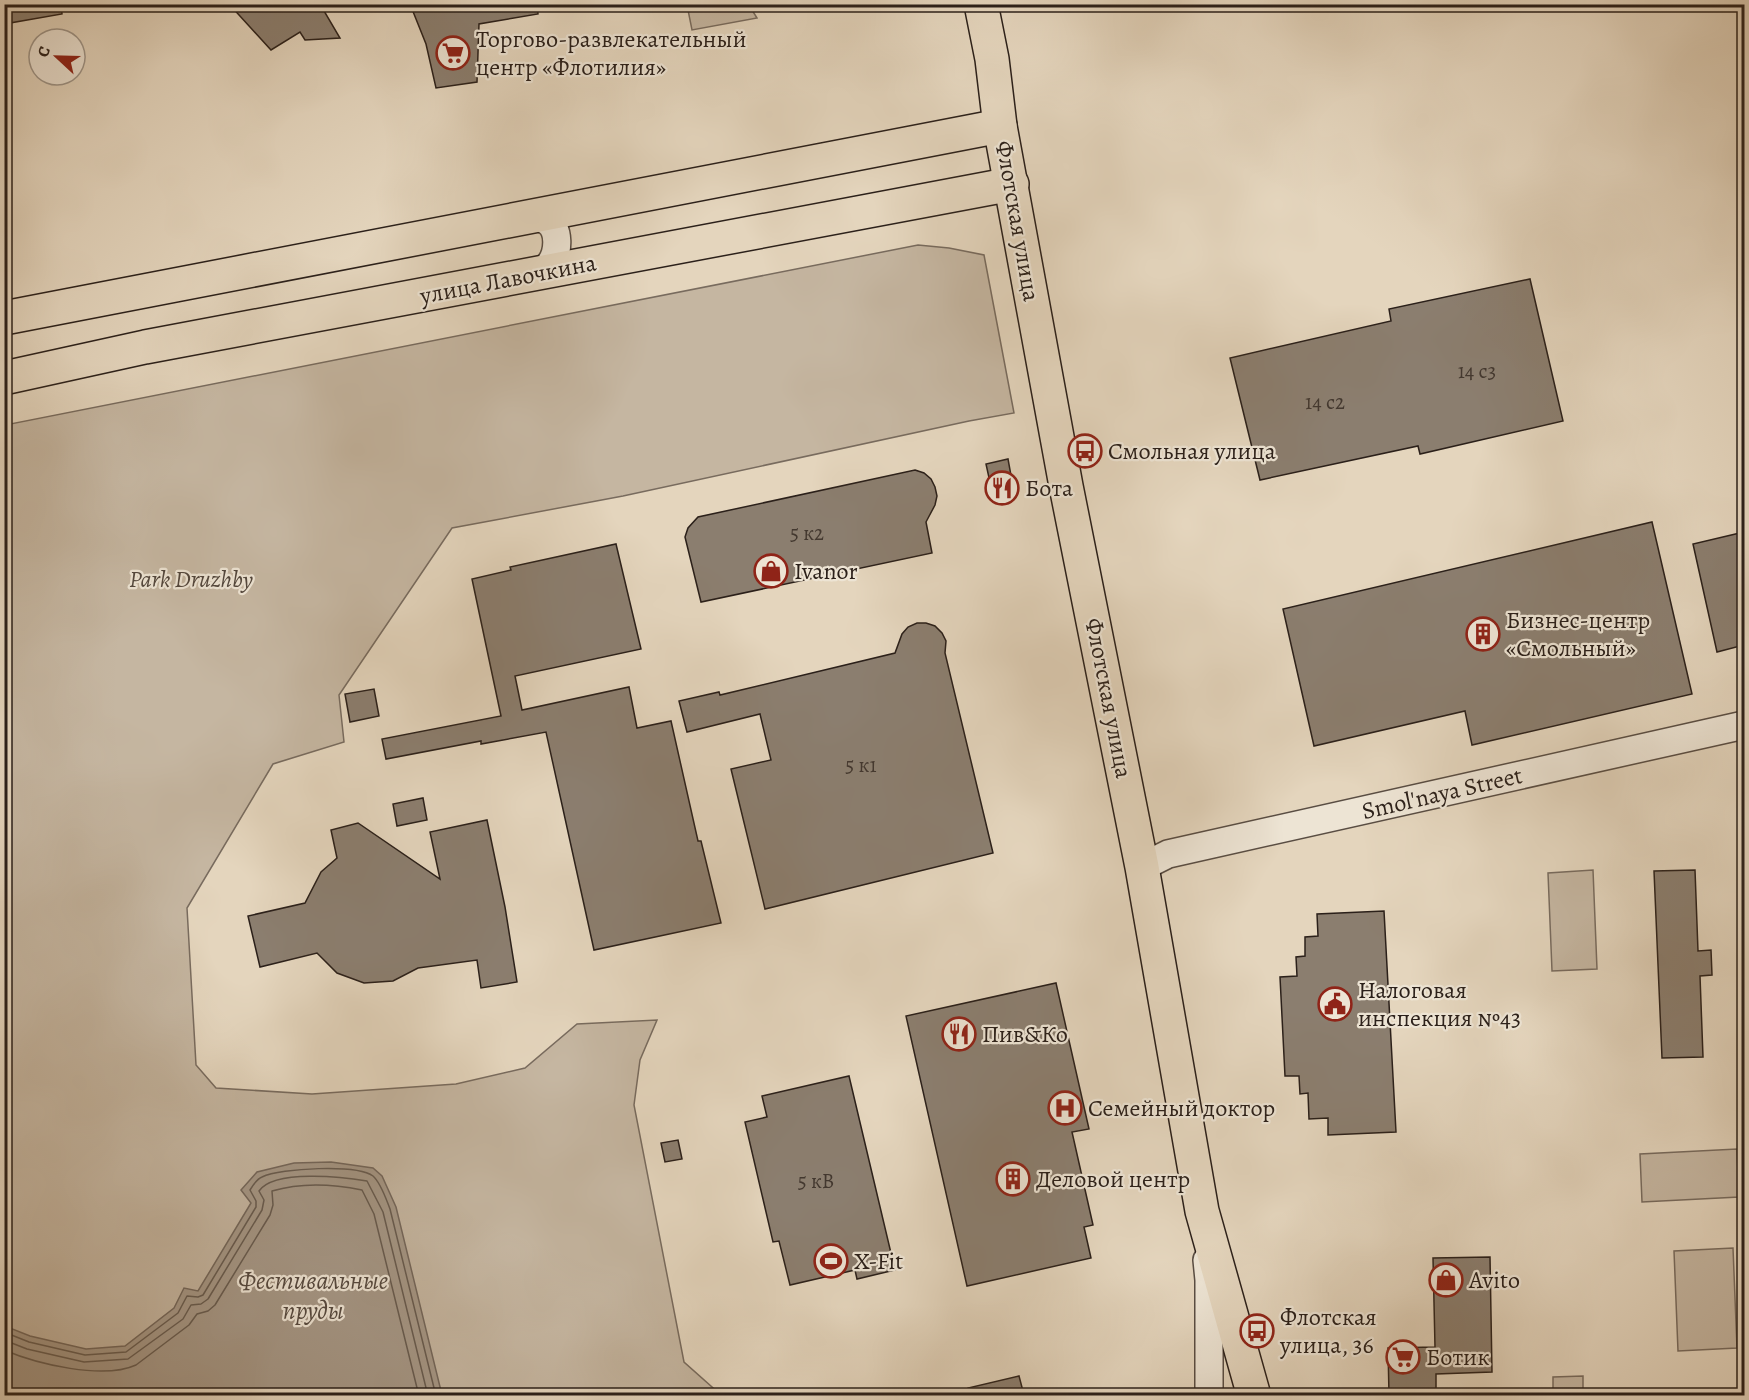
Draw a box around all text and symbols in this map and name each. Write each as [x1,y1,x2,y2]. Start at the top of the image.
place label: Торгово-развлекательный центр «Флотилия» [476,23,747,83]
north arrow [27,27,87,87]
supermarket icon: Торгово-развлекательный центр «Флотилия» [435,35,471,71]
text: С [32,43,56,60]
street label: Флотская улица [988,138,1048,304]
street label: улица Лавочкина [416,246,599,312]
house number: 14 с3 [1458,357,1496,385]
house number: 14 с2 [1305,388,1345,416]
bus stop icon: Смольная улица [1067,433,1103,469]
place label: Смольная улица [1108,435,1276,467]
restaurant icon: Бота [984,470,1020,506]
place label: Бота [1025,472,1073,504]
house number: 5 к2 [790,519,824,547]
shop icon: Ivanor [753,553,789,589]
place label: Ivanor [794,555,858,587]
park label: Park Druzhby [129,563,254,595]
place label: Бизнес-центр «Смольный» [1506,604,1650,664]
street label: Флотская улица [1078,615,1140,781]
building icon: Бизнес-центр «Смольный» [1465,616,1501,652]
house number: 5 к1 [845,751,877,779]
street label: Smol'naya Street [1359,759,1525,827]
place label: Налоговая инспекция №43 [1358,974,1521,1034]
public building icon: Налоговая инспекция №43 [1317,986,1353,1022]
restaurant icon: Пив&Ко [941,1016,977,1052]
place label: Пив&Ко [982,1018,1068,1050]
hospital icon: Семейный доктор [1047,1090,1083,1126]
place label: Семейный доктор [1088,1092,1275,1124]
building icon: Деловой центр [995,1161,1031,1197]
place label: Деловой центр [1036,1163,1190,1195]
house number: 5 кВ [798,1167,834,1195]
sports icon: X-Fit [813,1243,849,1279]
place label: X-Fit [854,1245,903,1277]
shop icon: Avito [1428,1262,1464,1298]
water label: Фестивальные пруды [238,1263,388,1328]
place label: Avito [1468,1264,1520,1296]
place label: Флотская улица, 36 [1279,1301,1377,1361]
bus stop icon: Флотская улица, 36 [1239,1313,1275,1349]
supermarket icon: Ботик [1385,1339,1421,1375]
place label: Ботик [1426,1341,1490,1373]

